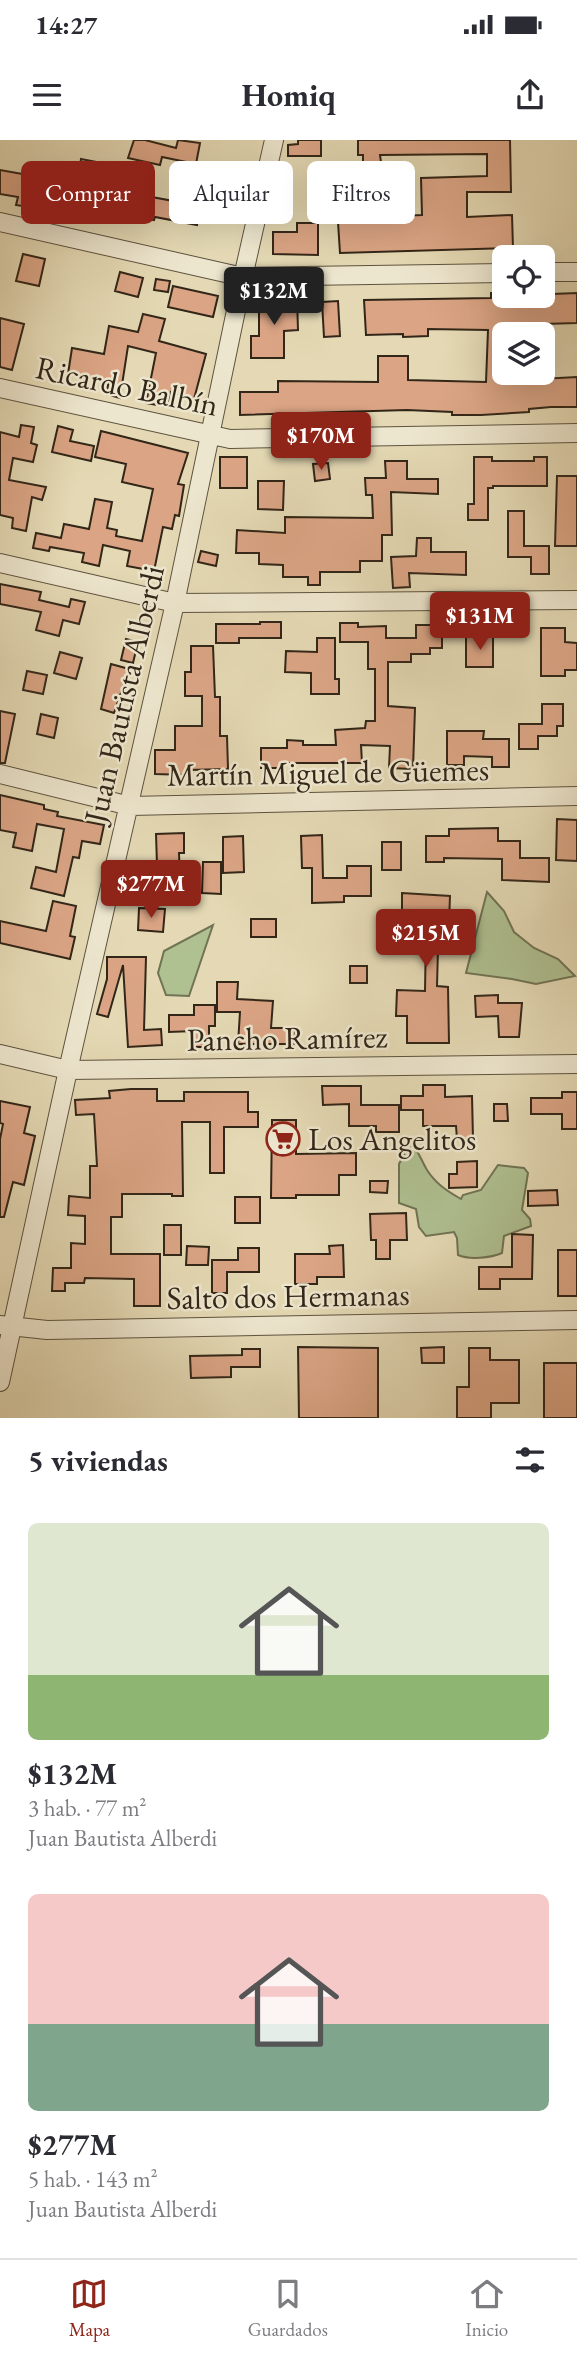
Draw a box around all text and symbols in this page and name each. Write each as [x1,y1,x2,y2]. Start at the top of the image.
text: 14:27 [35,8,97,42]
text: Homiq [241,74,336,116]
icon: menu [28,76,66,114]
icon: share [511,76,549,114]
chip: Comprar [21,161,155,224]
chip: Alquilar [169,161,293,224]
chip: Filtros [307,161,415,224]
map controls [492,245,555,385]
button: locate [492,245,555,308]
pin: $132M [225,268,323,327]
text: $132M [240,275,308,305]
button: layers [492,322,555,385]
street label: Ricardo Balbín [32,346,222,426]
pin: $170M [272,412,370,472]
text: $170M [287,420,355,450]
street label: Juan Bautista Alberdi [73,561,174,830]
pin: $131M [431,592,529,652]
text: $131M [446,600,514,630]
street label: Martín Miguel de Güemes [167,748,489,796]
pin: $277M [102,860,200,920]
text: $277M [117,868,185,898]
pin: $215M [377,910,475,969]
text: $215M [392,917,460,947]
street label: Pancho Ramírez [186,1015,388,1061]
place label: Los Angelitos [308,1118,476,1160]
supermarket icon: Los Angelitos [264,1120,302,1158]
street label: Salto dos Hermanas [166,1273,410,1319]
text: 5 viviendas [28,1441,168,1480]
icon: filters [511,1441,549,1479]
icon: home [226,1568,352,1694]
text: $132M [28,1754,117,1793]
text: 3 hab. · 77 m² [28,1793,147,1823]
text: Juan Bautista Alberdi [28,1823,217,1853]
icon: home [226,1939,352,2065]
text: $277M [28,2125,117,2164]
text: 5 hab. · 143 m² [28,2164,158,2194]
text: Juan Bautista Alberdi [28,2194,217,2224]
tab: Mapa [69,2275,110,2342]
tab: Guardados [248,2275,328,2342]
tab: Inicio [465,2275,508,2342]

